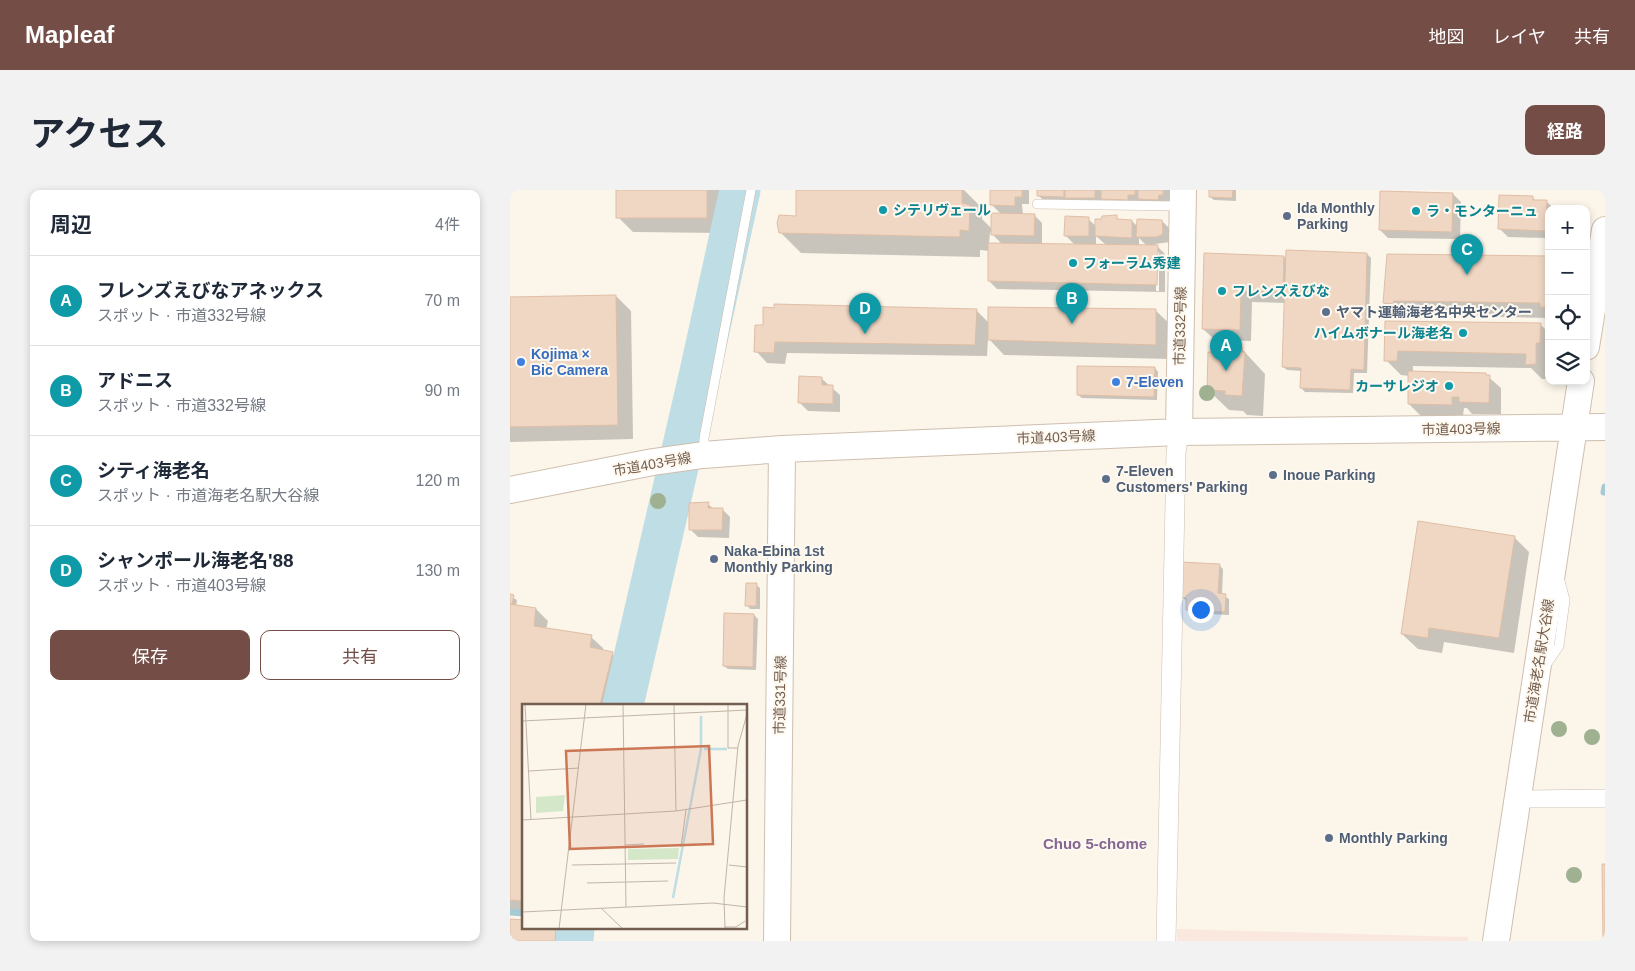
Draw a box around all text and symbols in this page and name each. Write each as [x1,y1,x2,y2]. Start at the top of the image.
text: Mapleaf [25,21,114,48]
text: 地図 [1429,27,1465,47]
text: レイヤ [1493,27,1546,47]
text: 共有 [1574,27,1610,47]
button: 経路 [1525,105,1605,155]
text: アクセス [30,114,168,153]
place label: Ida Monthly Parking [1297,200,1375,232]
place label: シテリヴェール [893,202,991,218]
place label: ラ・モンターニュ [1426,203,1538,219]
marker: シテリヴェール [877,204,889,216]
marker: ラ・モンターニュ [1410,205,1422,217]
map controls [1545,205,1590,385]
button: + [1545,205,1590,250]
marker: Ida Monthly Parking [1281,210,1293,222]
text: 周辺 [50,213,92,236]
text: 4件 [435,216,460,233]
pin: C [1451,234,1483,275]
button: − [1545,250,1590,295]
place label: フォーラム秀建 [1083,255,1181,271]
marker: フォーラム秀建 [1067,257,1079,269]
text: フレンズえびなアネックス [97,280,324,301]
pin: B [1056,283,1088,324]
place label: フレンズえびな [1232,283,1330,299]
marker: フレンズえびな [1216,285,1228,297]
street label: 市道332号線 [1171,286,1189,366]
text: A [60,292,72,309]
text: 70 m [424,292,460,309]
pin: D [849,293,881,334]
button: locate [1545,295,1590,340]
place label: ヤマト運輸海老名中央センター [1336,304,1532,320]
marker: ヤマト運輸海老名中央センター [1320,306,1332,318]
text: スポット · 市道332号線 [97,307,266,324]
place label: ハイムボナール海老名 [1314,325,1453,341]
marker: ハイムボナール海老名 [1457,327,1469,339]
pin: A [1210,330,1242,371]
button: layers [1545,340,1590,385]
place label: Kojima × Bic Camera [531,346,608,378]
marker: Kojima × Bic Camera [515,356,527,368]
text: アドニス [97,370,173,391]
place label: 7-Eleven [1126,374,1184,390]
marker: 7-Eleven [1110,376,1122,388]
place label: カーサレジオ [1355,378,1439,394]
marker: カーサレジオ [1443,380,1455,392]
text: B [60,382,72,399]
text: 90 m [424,382,460,399]
text: スポット · 市道332号線 [97,397,266,414]
street label: 市道403号線 [1421,420,1501,438]
street label: 市道403号線 [1016,428,1096,446]
street label: 市道403号線 [612,449,692,479]
text: シティ海老名 [97,460,210,481]
place label: 7-Eleven Customers' Parking [1116,463,1248,495]
place label: Inoue Parking [1283,467,1376,483]
marker: Inoue Parking [1267,469,1279,481]
text: C [60,472,72,489]
text: 120 m [416,472,460,489]
marker: 7-Eleven Customers' Parking [1100,473,1112,485]
text: スポット · 市道海老名駅大谷線 [97,487,319,504]
place label: Naka-Ebina 1st Monthly Parking [724,543,833,575]
text: シャンポール海老名'88 [97,550,294,571]
marker: Naka-Ebina 1st Monthly Parking [708,553,720,565]
text: D [60,562,72,579]
text: 130 m [416,562,460,579]
text: スポット · 市道403号線 [97,577,266,594]
your location [1188,597,1214,623]
street label: 市道海老名駅大谷線 [1521,598,1557,724]
button: 保存 [50,630,250,680]
button: 共有 [260,630,460,680]
street label: 市道331号線 [771,655,789,735]
inset map [522,704,748,928]
place label: Monthly Parking [1339,830,1448,846]
marker: Monthly Parking [1323,832,1335,844]
district label: Chuo 5-chome [1043,835,1147,852]

